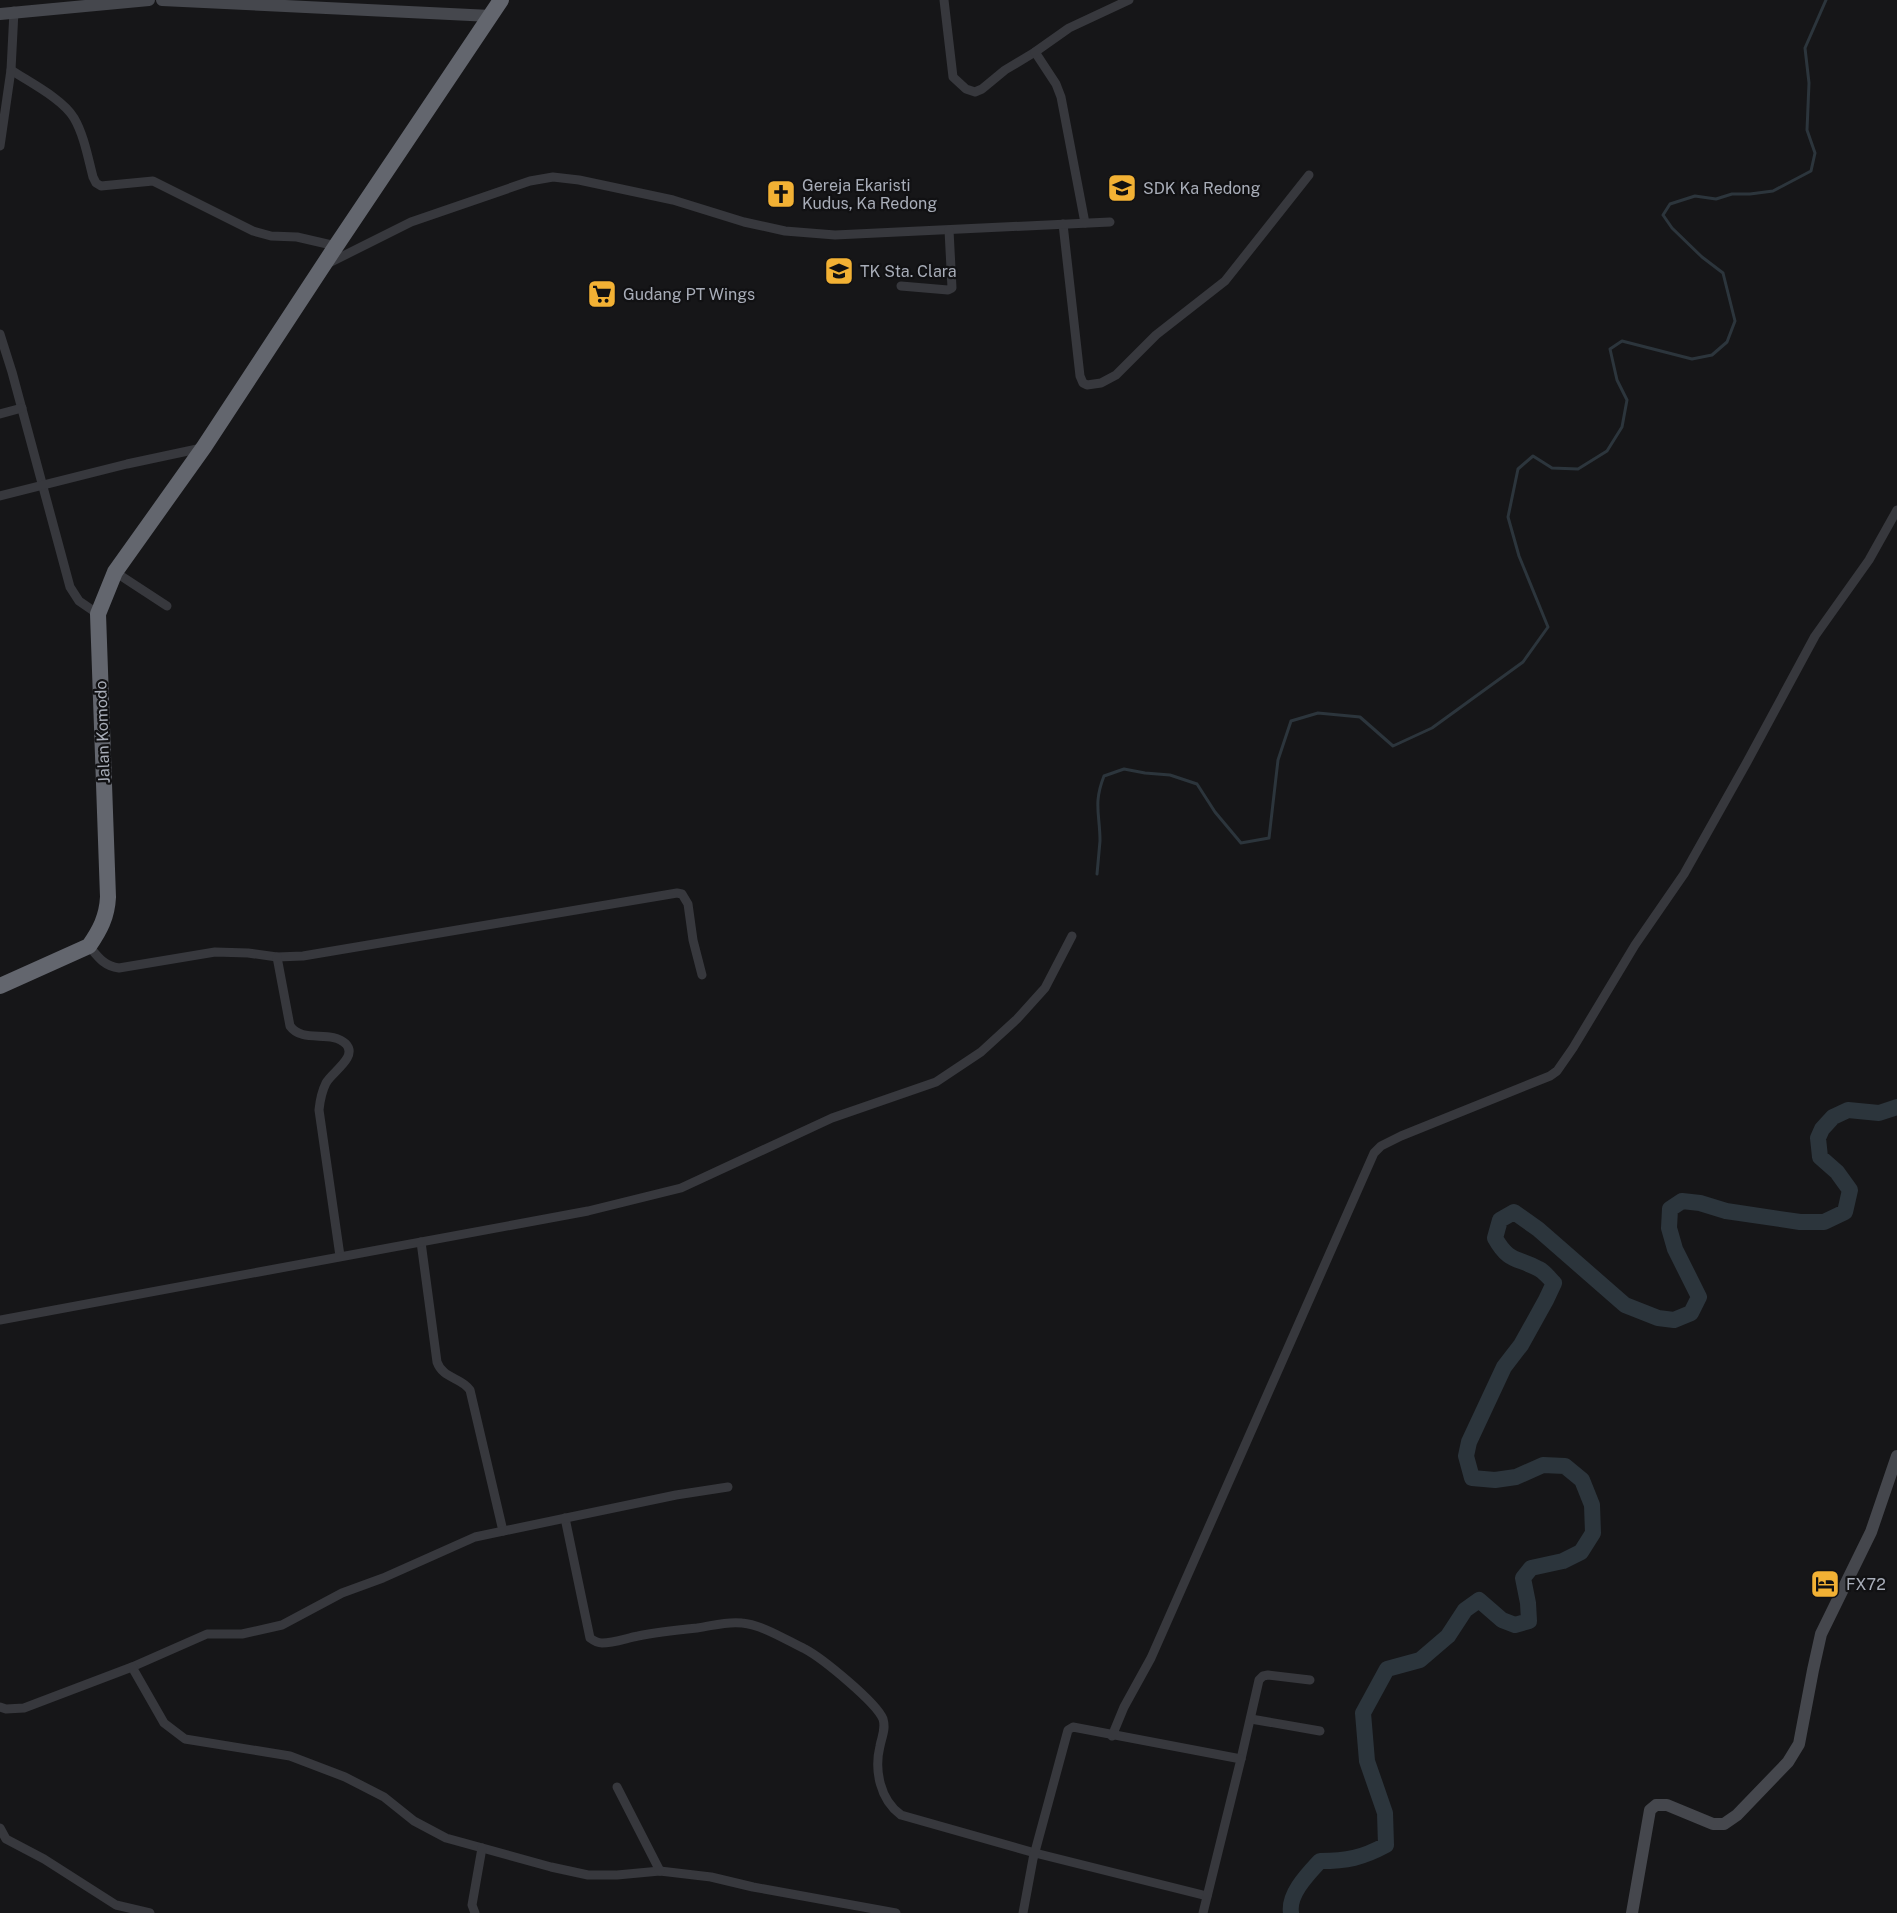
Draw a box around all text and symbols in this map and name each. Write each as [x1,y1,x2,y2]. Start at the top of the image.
school or university icon: SDK Ka Redong [1106,172,1138,204]
place label: Gereja Ekaristi Kudus, Ka Redong [802,176,937,213]
church icon: Gereja Ekaristi Kudus, Ka Redong [765,178,797,210]
place label: SDK Ka Redong [1143,179,1261,198]
school or university icon: TK Sta. Clara [823,255,855,287]
place label: TK Sta. Clara [860,262,957,281]
supermarket icon: Gudang PT Wings [586,278,618,310]
place label: Gudang PT Wings [623,285,755,304]
street label: Jalan Komodo [91,680,114,784]
hotel icon: FX72 [1809,1568,1841,1600]
place label: FX72 [1846,1575,1886,1594]

